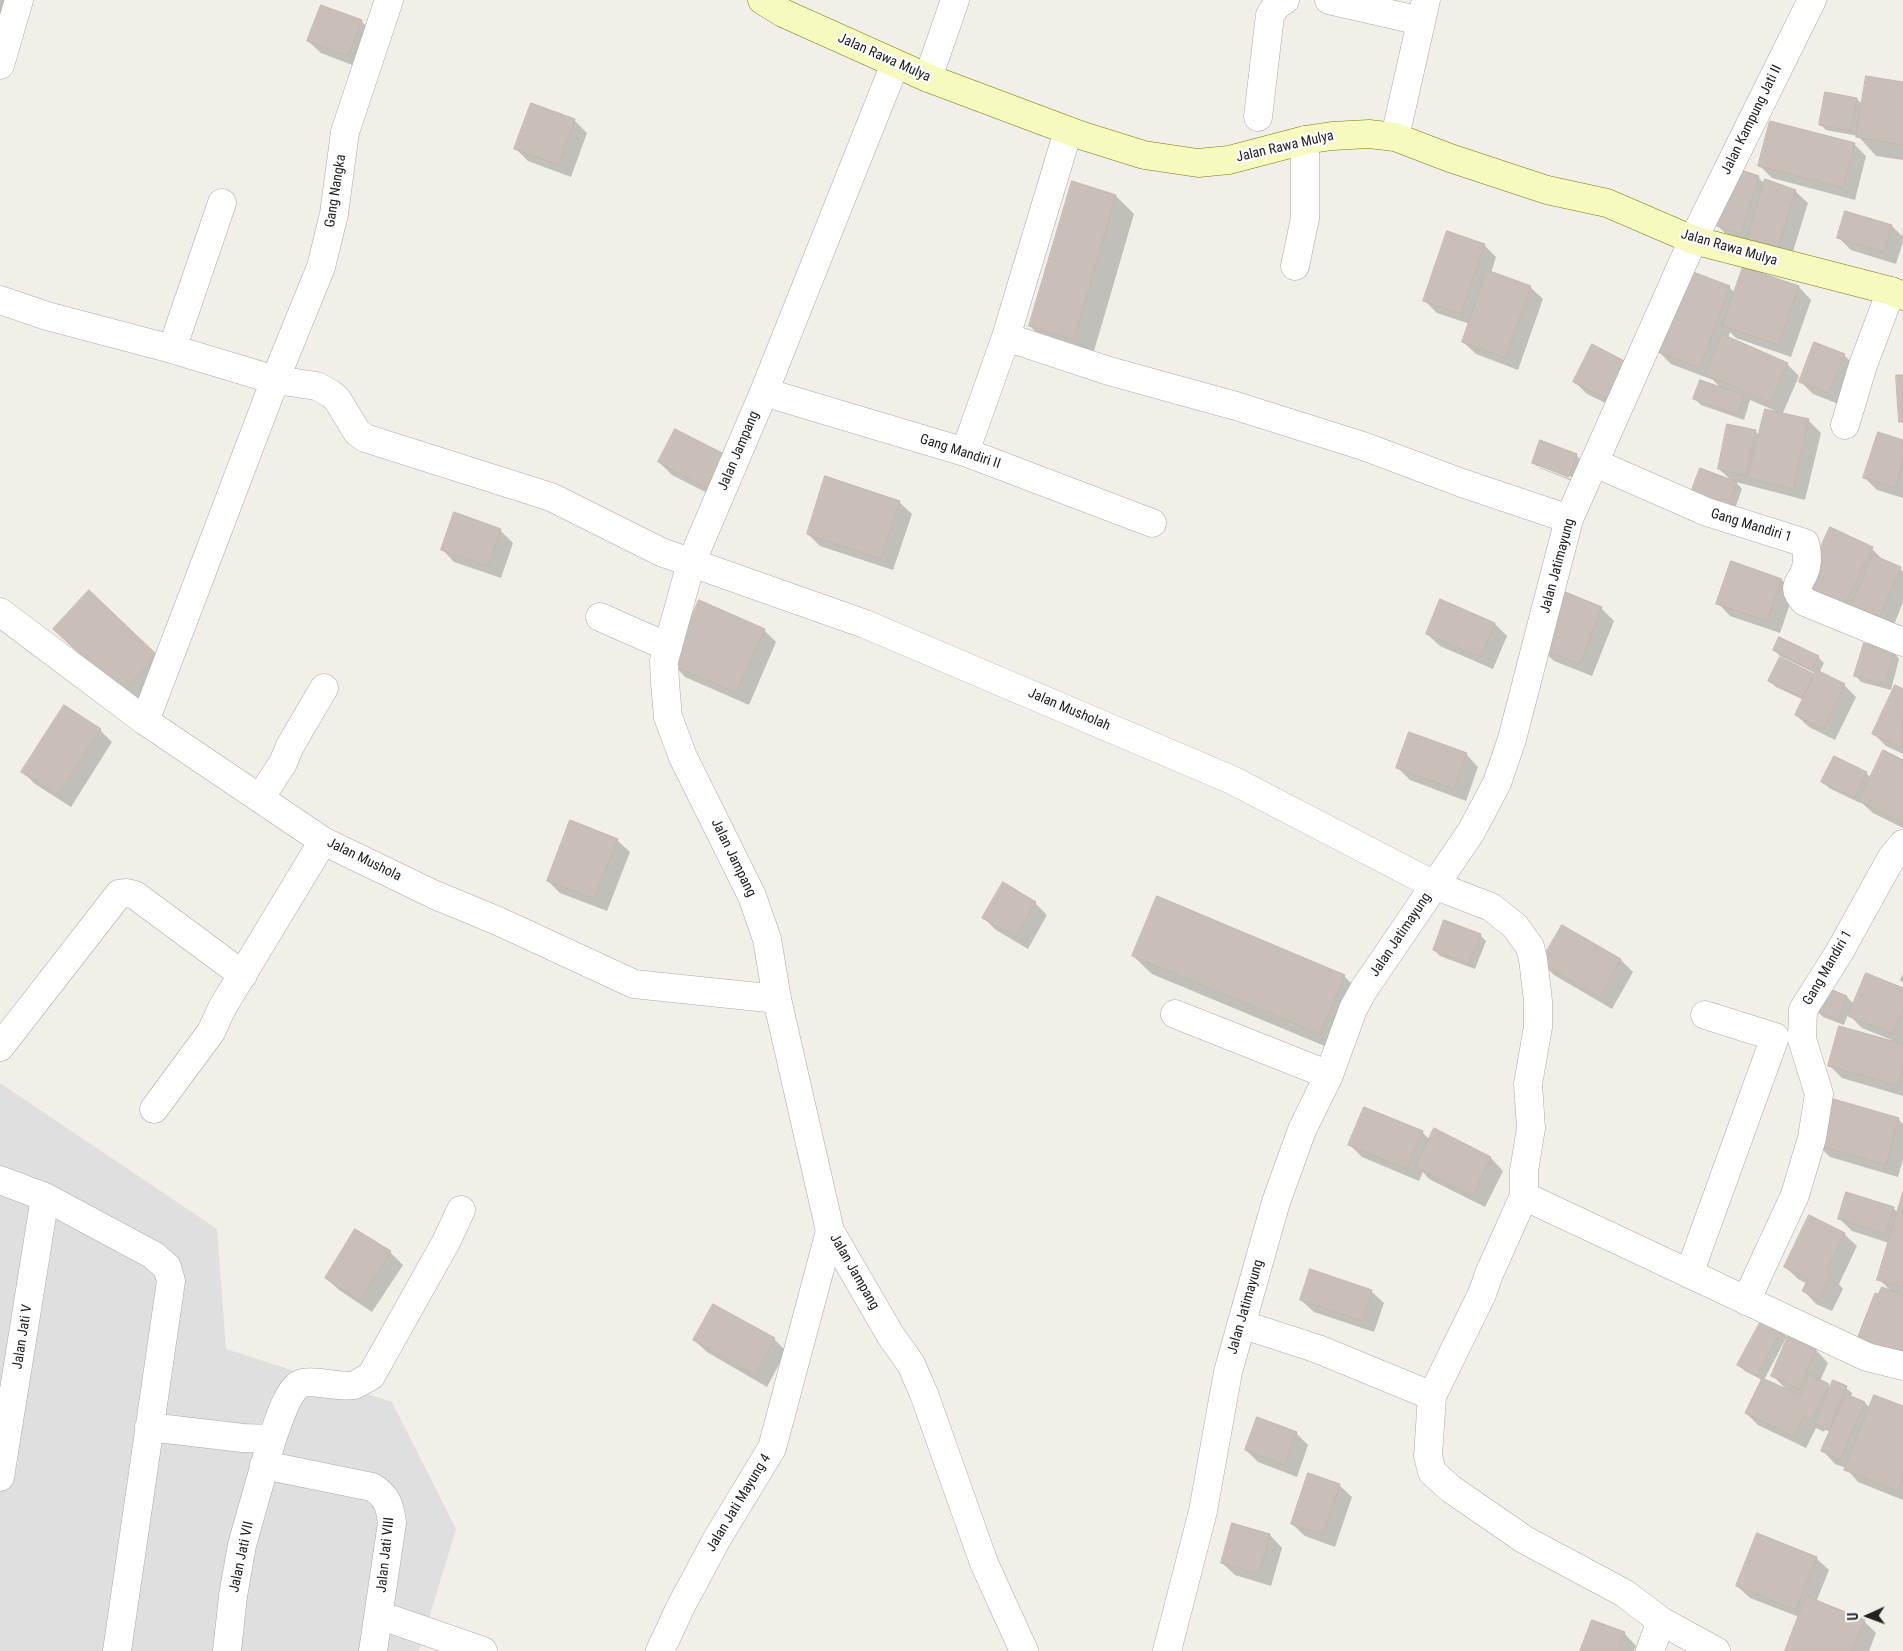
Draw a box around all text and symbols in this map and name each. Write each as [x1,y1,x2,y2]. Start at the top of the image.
street label: Jalan Rawa Mulya [835,30,933,86]
street label: Jalan Kampung Jati II [1718,62,1786,178]
street label: Jalan Rawa Mulya [1235,128,1335,166]
street label: Gang Nangka [322,153,350,229]
street label: Jalan Rawa Mulya [1679,226,1779,270]
street label: Jalan Jampang [715,409,763,493]
street label: Gang Mandiri II [918,431,1002,473]
street label: Gang Mandiri 1 [1709,506,1793,546]
street label: Jalan Jatimayung [1537,517,1579,615]
street label: Jalan Musholah [1025,685,1113,735]
street label: Jalan Jampang [707,816,759,900]
street label: Jalan Mushola [324,835,404,885]
street label: Jalan Jatimayung [1367,890,1435,980]
street label: Gang Mandiri 1 [1800,928,1856,1008]
street label: Jalan Jampang [826,1231,882,1313]
street label: Jalan Jatimayung [1224,1258,1268,1356]
street label: Jalan Jati V [10,1303,36,1371]
street label: Jalan Jati Mayung 4 [703,1451,775,1555]
street label: Jalan Jati VIII [374,1516,398,1594]
street label: Jalan Jati VII [226,1520,258,1594]
north arrow [1843,1591,1893,1641]
text: U [1845,1612,1861,1621]

